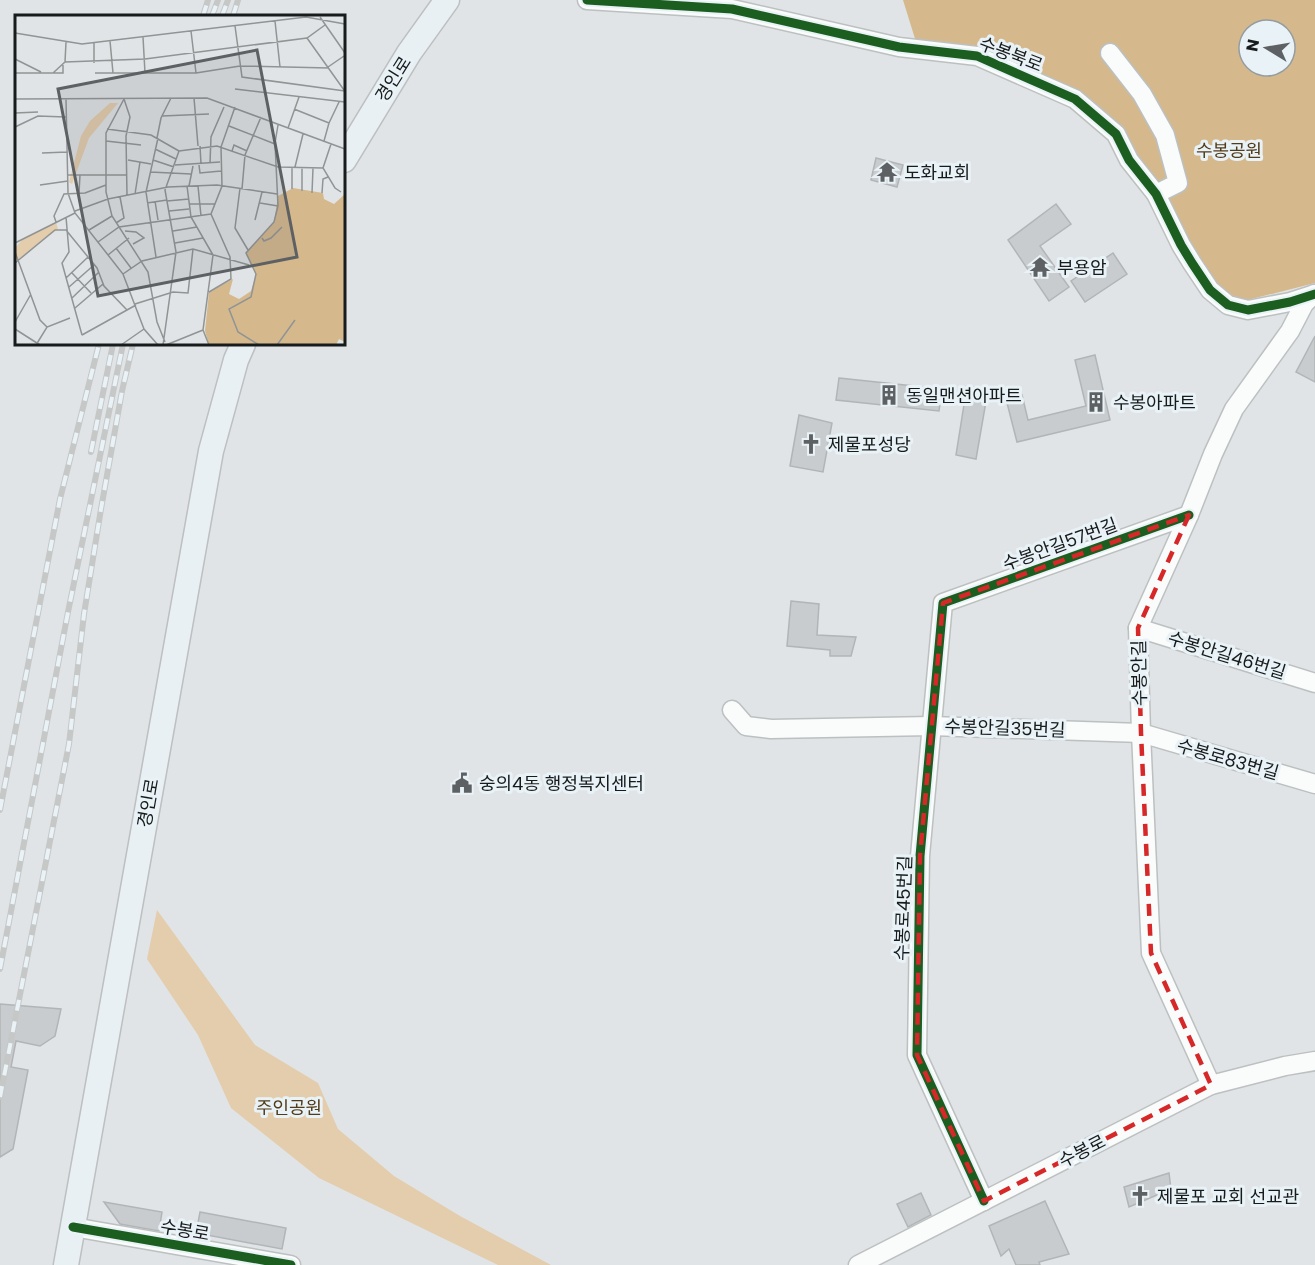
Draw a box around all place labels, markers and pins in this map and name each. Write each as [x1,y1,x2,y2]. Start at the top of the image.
temple icon: 도화교회 [875,160,899,184]
place label: 도화교회 [904,160,970,185]
temple icon: 부용암 [1028,255,1052,279]
place label: 부용암 [1057,255,1107,280]
building icon: 동일맨션아파트 [877,383,901,407]
place label: 동일맨션아파트 [906,383,1022,408]
building icon: 수봉아파트 [1084,390,1108,414]
place label: 수봉아파트 [1113,390,1196,415]
church icon: 제물포성당 [799,432,823,456]
place label: 제물포성당 [828,432,911,457]
public building icon: 숭의4동 행정복지센터 [450,771,474,795]
place label: 숭의4동 행정복지센터 [479,771,644,796]
church icon: 제물포 교회 선교관 [1128,1184,1152,1208]
place label: 제물포 교회 선교관 [1157,1184,1300,1209]

